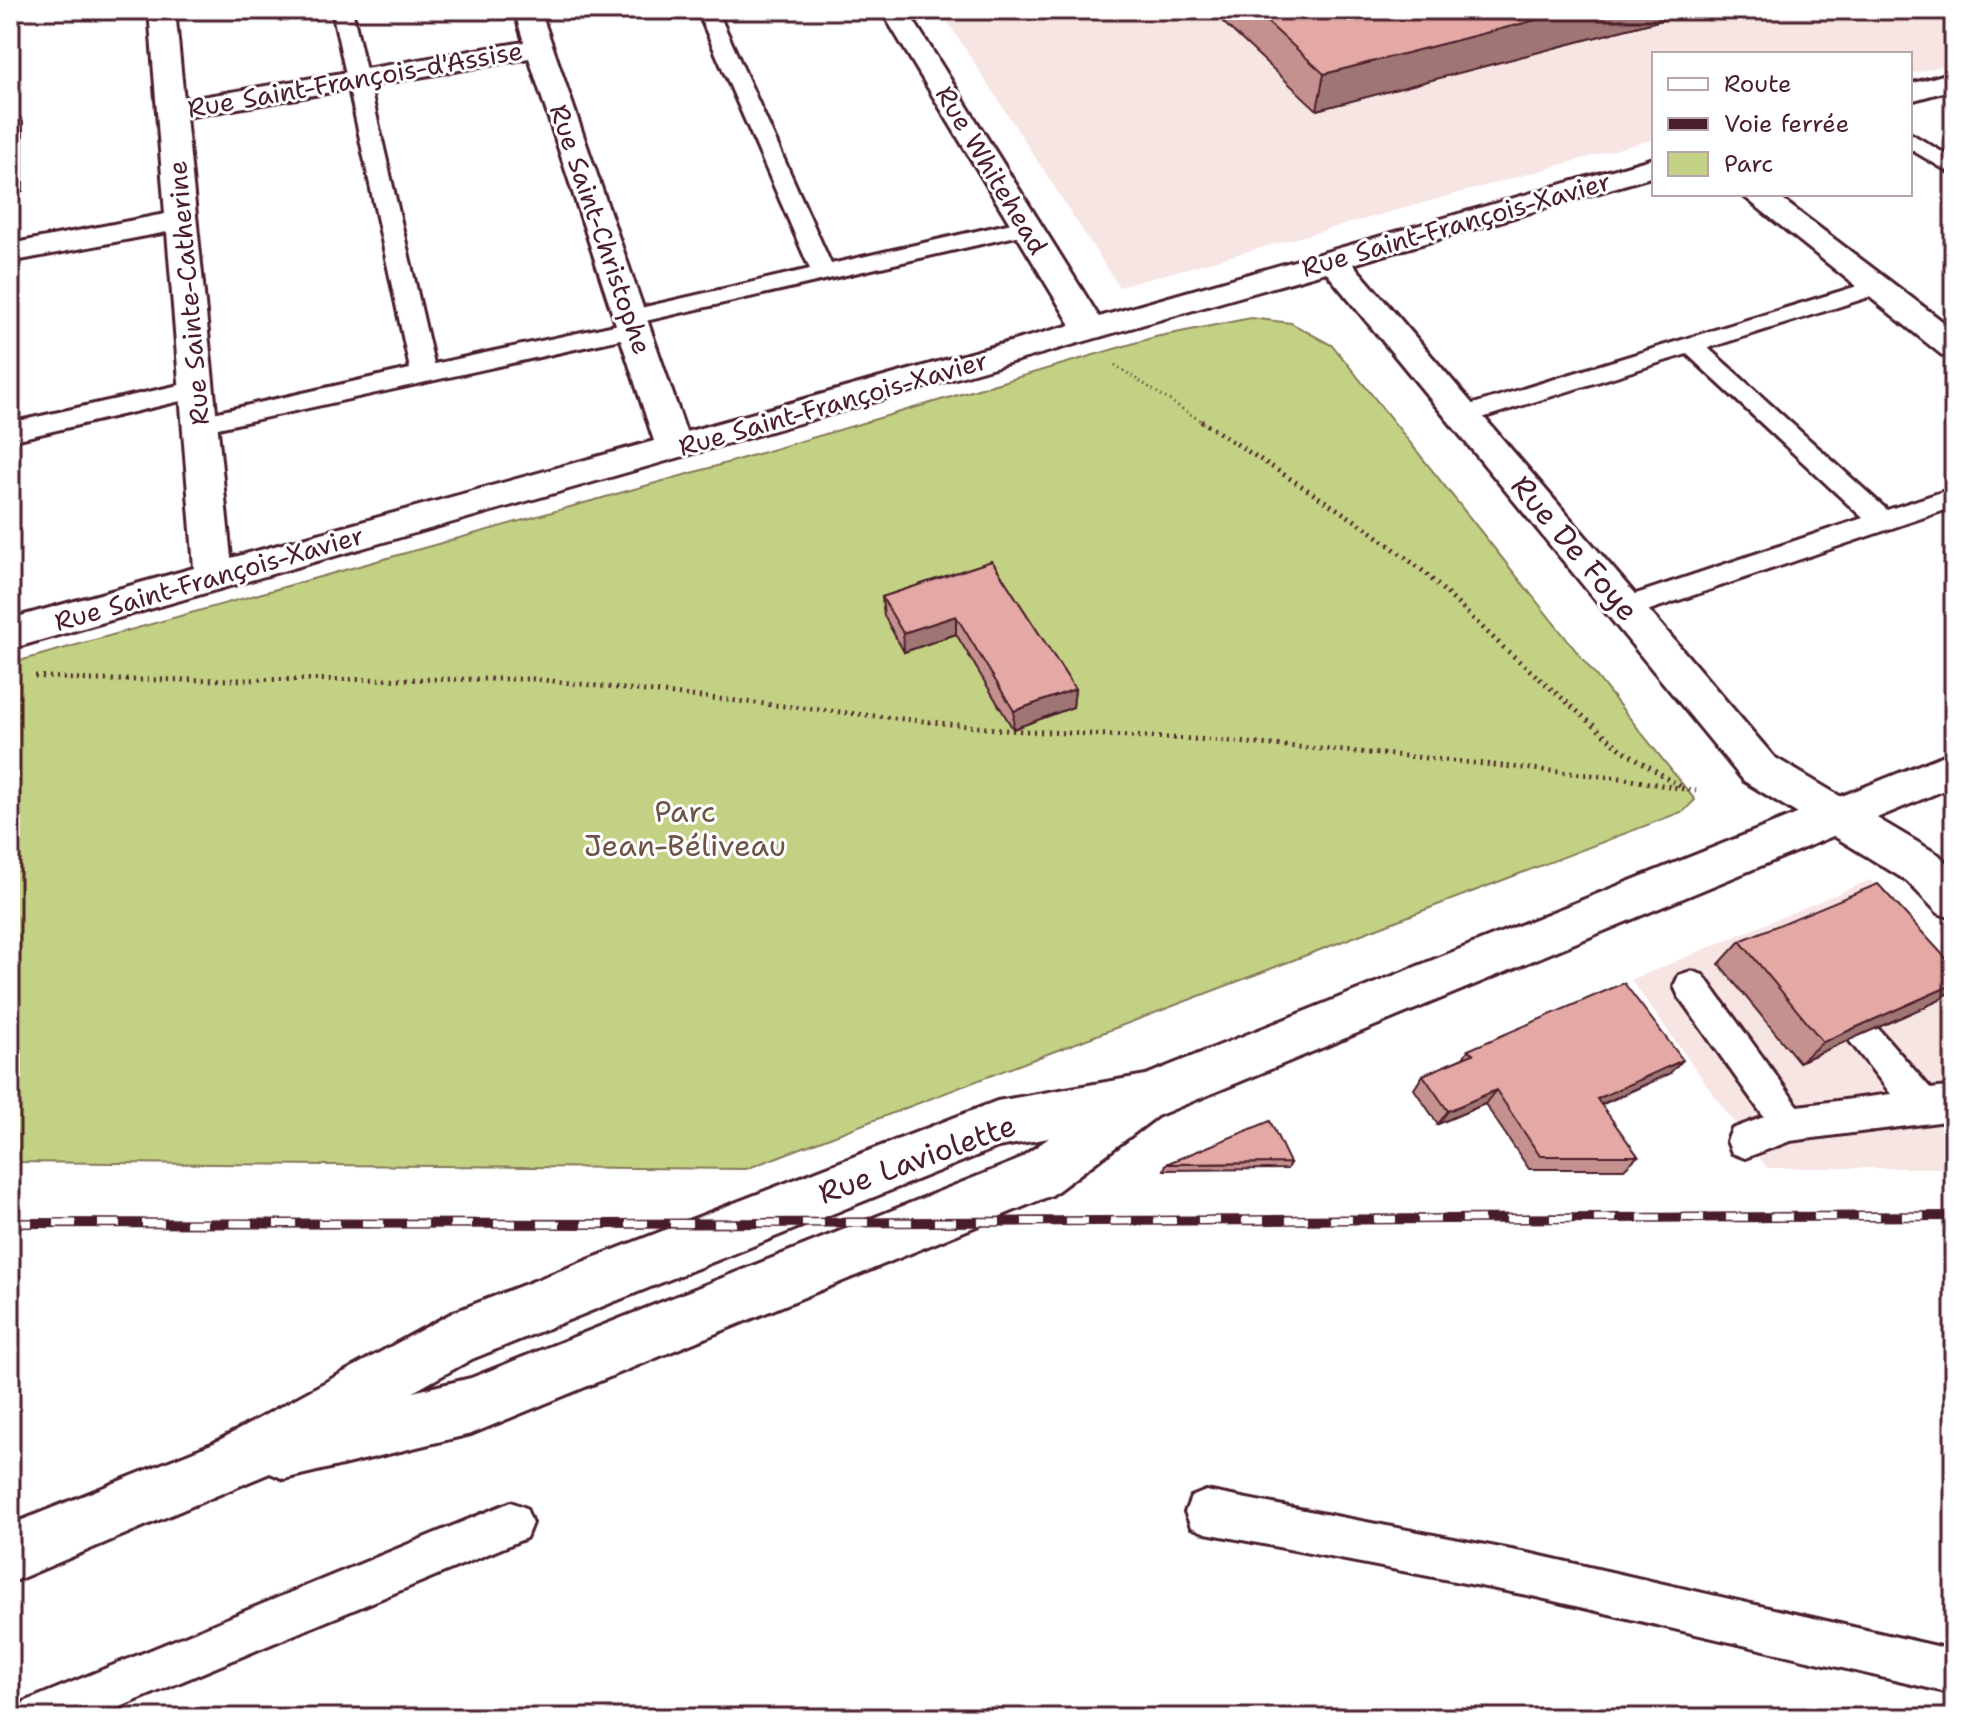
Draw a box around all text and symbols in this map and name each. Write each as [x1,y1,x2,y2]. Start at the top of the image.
street label: Rue Saint-François-d'Assise [185,32,525,126]
legend [1652,52,1912,196]
text: Route [1724,68,1792,100]
street label: Rue Whitehead [928,79,1056,261]
street label: Rue Saint-Christophe [542,99,660,359]
text: Voie ferrée [1724,108,1849,140]
text: Parc [1724,148,1773,180]
street label: Rue Sainte-Catherine [159,159,217,427]
street label: Rue Saint-François-Xavier [1297,163,1615,285]
street label: Rue Saint-François-Xavier [674,342,992,464]
street label: Rue De Foye [1502,466,1648,630]
street label: Rue Saint-François-Xavier [50,517,368,639]
park label: Parc Jean-Béliveau [584,791,786,866]
street label: Rue Laviolette [813,1104,1021,1214]

